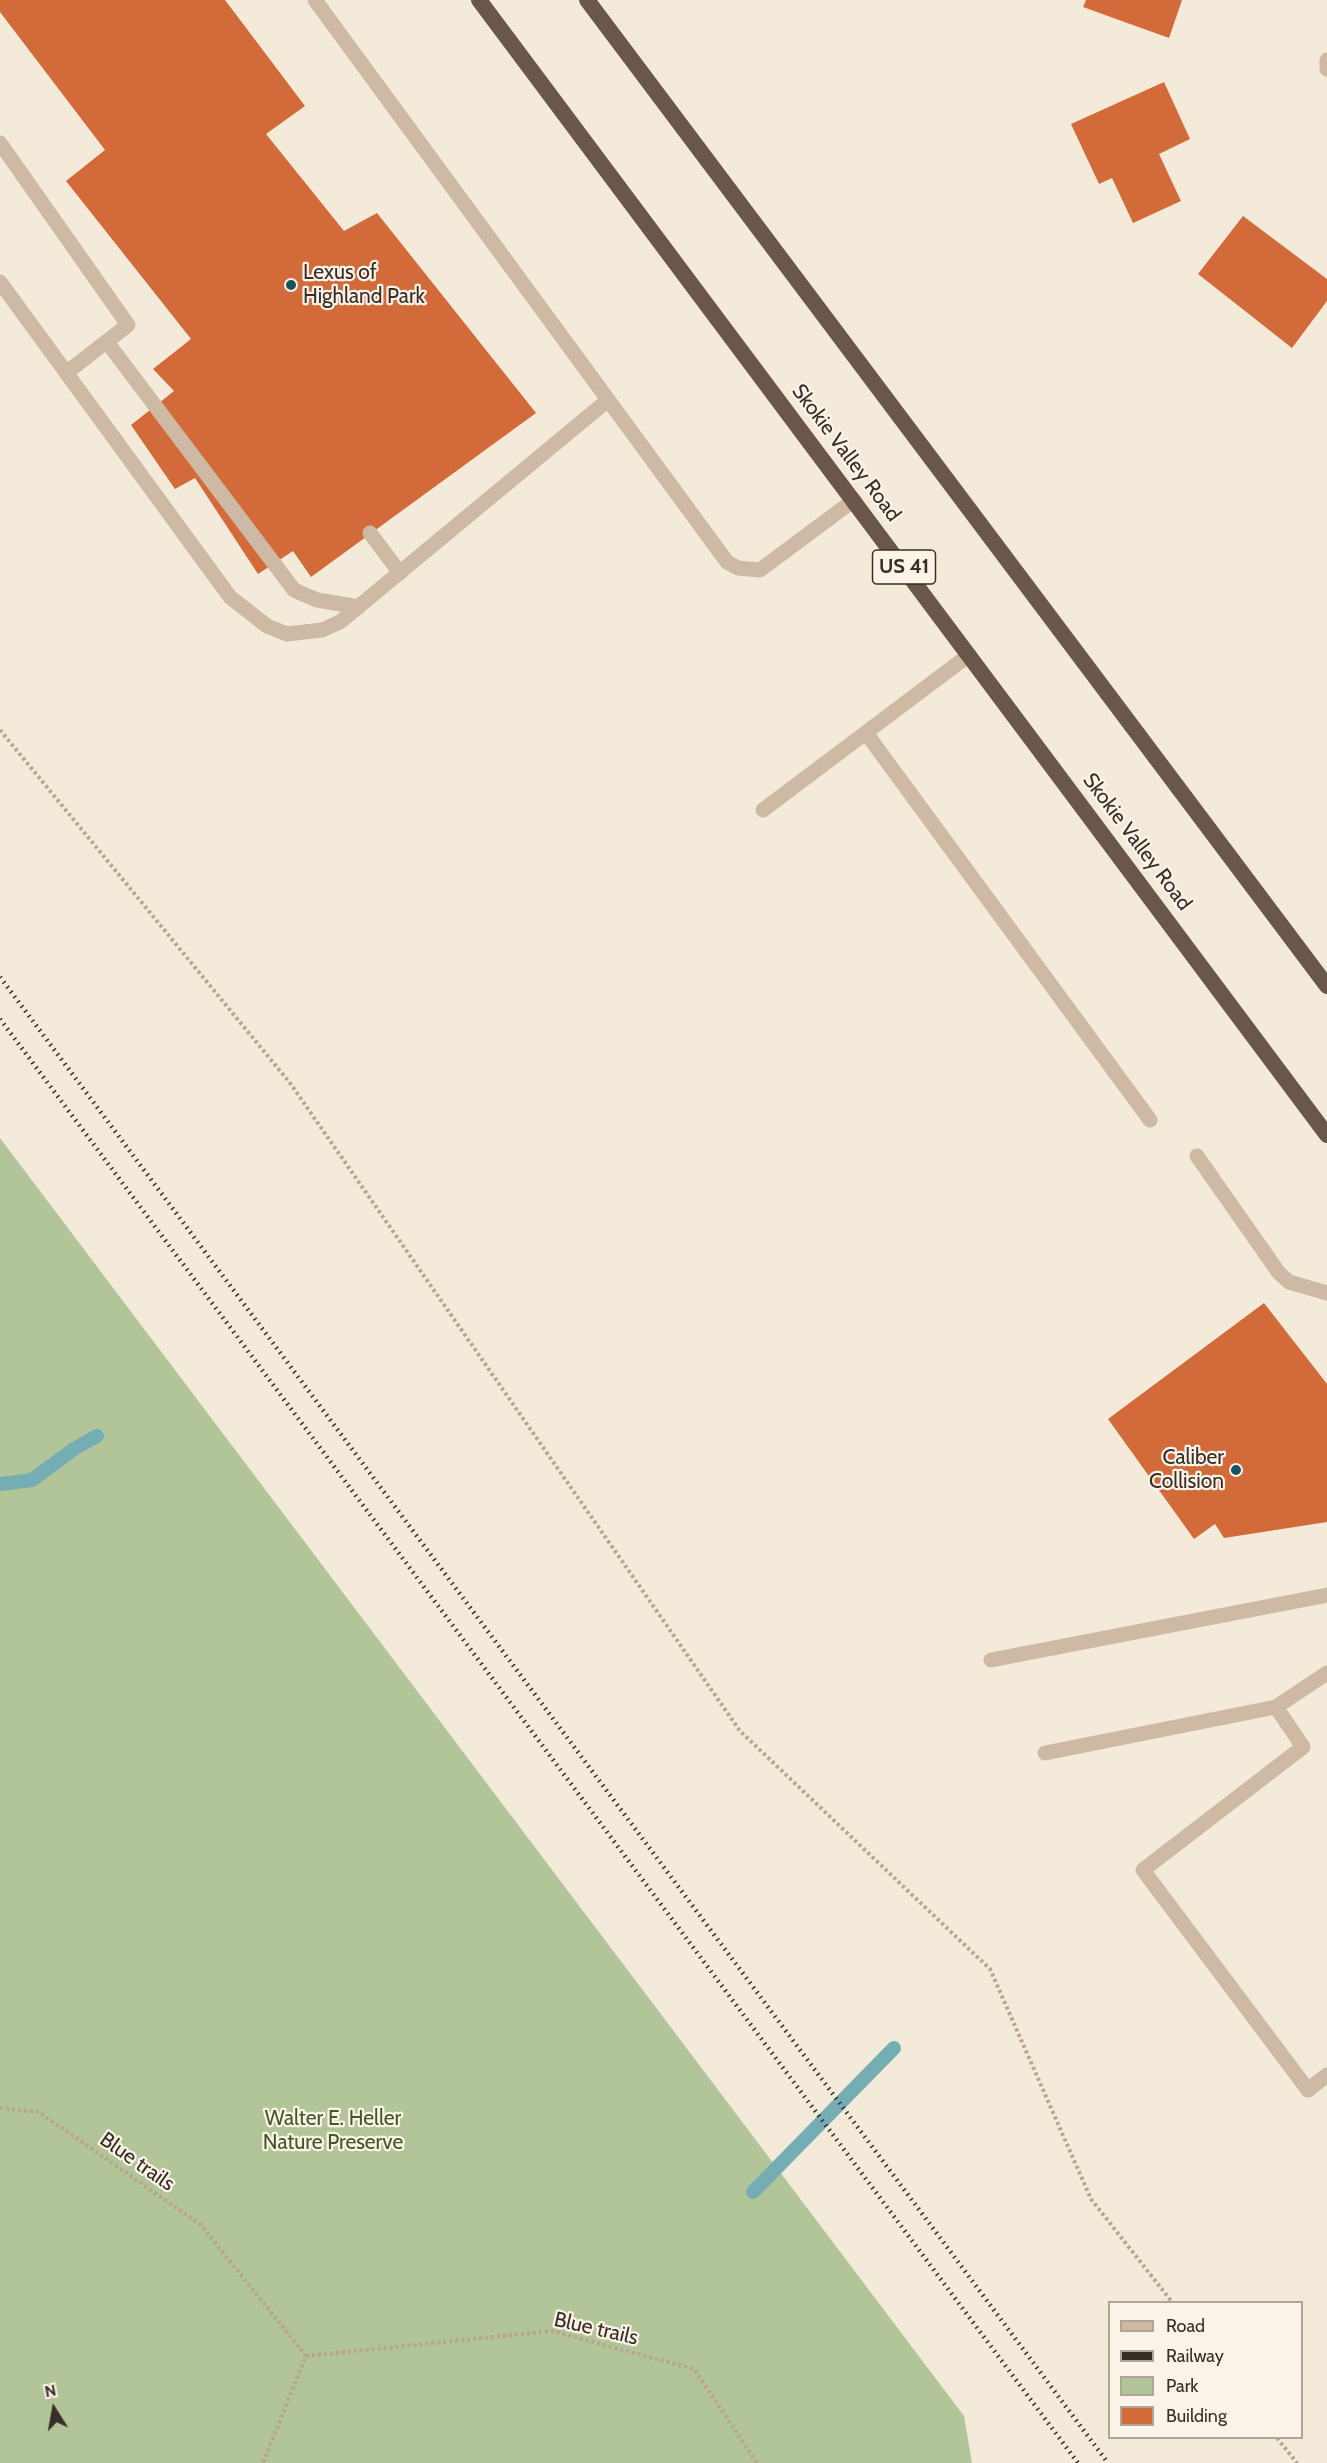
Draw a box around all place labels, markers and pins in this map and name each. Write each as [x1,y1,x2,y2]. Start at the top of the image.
place label: Lexus of Highland Park [303,260,425,310]
marker: Lexus of Highland Park [284,278,298,292]
place label: Caliber Collision [1149,1445,1224,1495]
marker: Caliber Collision [1229,1463,1243,1477]

